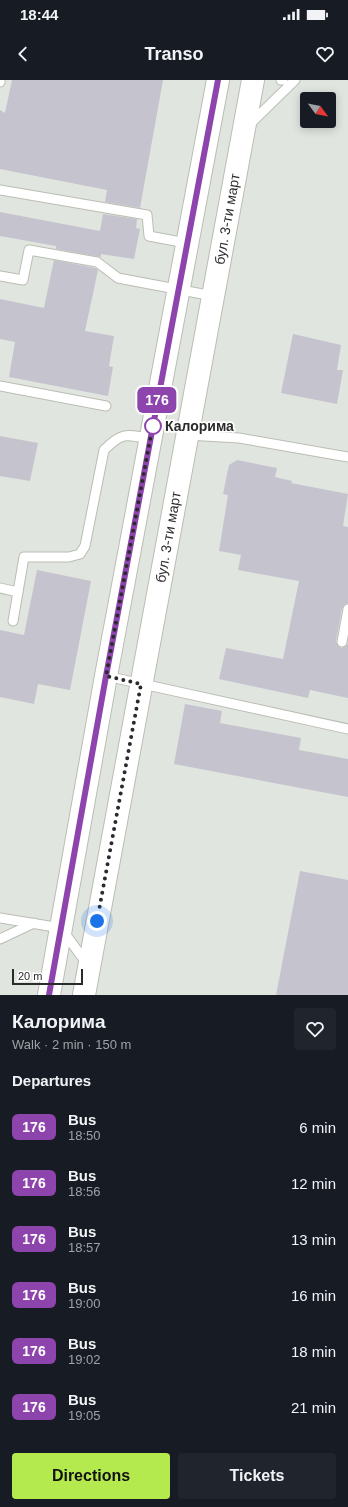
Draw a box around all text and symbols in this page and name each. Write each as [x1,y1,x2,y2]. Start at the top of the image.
text: 18:44 [20,6,58,23]
icon: back [12,43,34,65]
icon: heart [314,43,336,65]
text: Transo [144,44,204,64]
north arrow [300,92,336,128]
map controls [300,92,336,128]
street label: бул. 3-ти март [211,172,243,266]
line badge: 176 [134,387,180,413]
text: 176 [145,392,169,408]
marker: Калорима [144,417,162,435]
place label: Калорима [165,418,234,434]
street label: бул. 3-ти март [152,490,184,584]
your location [87,911,107,931]
scale bar [12,967,83,986]
text: 20 m [18,970,42,982]
button: heart [294,1008,336,1050]
text: Калорима [12,1011,105,1032]
text: Walk · 2 min · 150 m [12,1037,131,1052]
text: Departures [12,1072,91,1089]
text: Bus [68,1111,96,1128]
text: 176 [22,1119,46,1135]
text: 6 min [299,1119,336,1136]
text: 18:50 [68,1128,101,1143]
text: Bus [68,1167,96,1184]
text: 176 [22,1175,46,1191]
text: 12 min [291,1175,336,1192]
text: 18:56 [68,1184,101,1199]
text: Bus [68,1223,96,1240]
text: 176 [22,1231,46,1247]
text: 13 min [291,1231,336,1248]
text: 18:57 [68,1240,101,1255]
text: Bus [68,1279,96,1296]
text: 176 [22,1287,46,1303]
text: 16 min [291,1287,336,1304]
text: 19:00 [68,1296,101,1311]
text: Bus [68,1335,96,1352]
text: 176 [22,1343,46,1359]
text: 18 min [291,1343,336,1360]
text: 19:02 [68,1352,101,1367]
text: Bus [68,1391,96,1408]
text: 176 [22,1399,46,1415]
text: 21 min [291,1399,336,1416]
text: 19:05 [68,1408,101,1423]
button: Directions [12,1453,170,1499]
button: Tickets [178,1453,336,1499]

